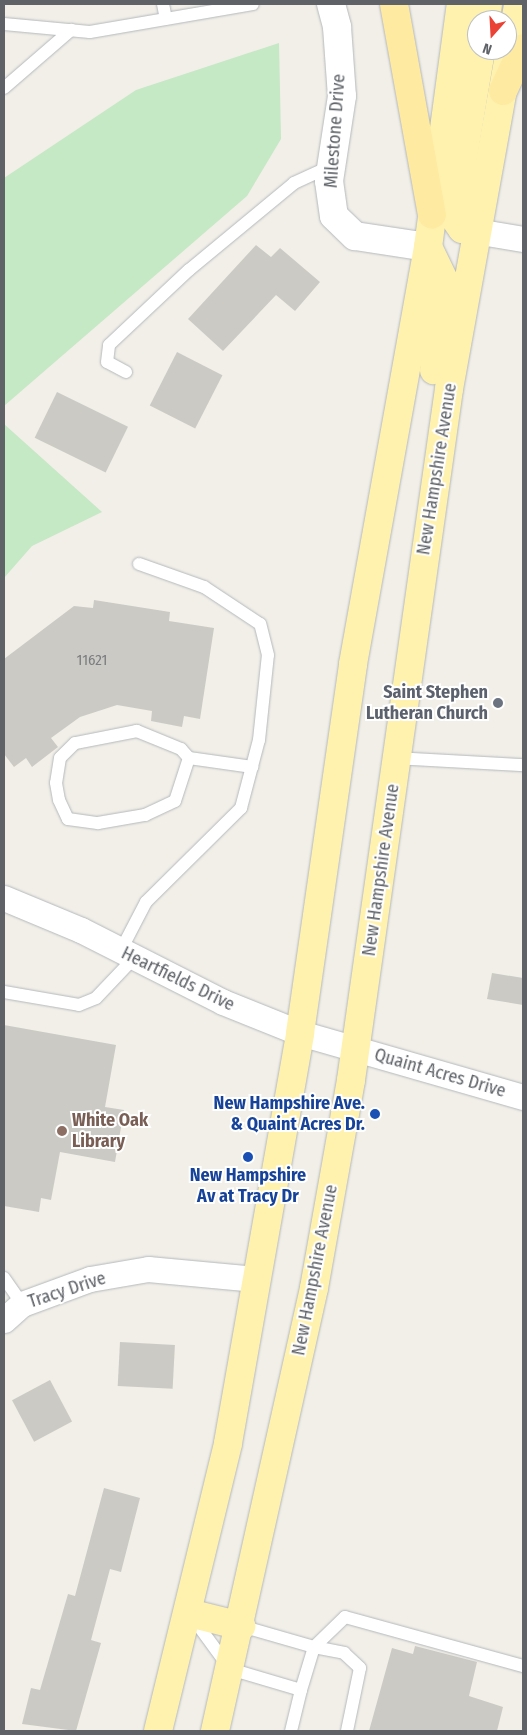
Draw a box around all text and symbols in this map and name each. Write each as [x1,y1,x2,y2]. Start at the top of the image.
north arrow [467,10,517,60]
text: N [481,39,494,58]
street label: Milestone Drive [320,73,350,189]
street label: New Hampshire Avenue [413,382,461,556]
house number: 11621 [77,652,107,670]
place label: Saint Stephen Lutheran Church [366,682,488,724]
marker: Saint Stephen Lutheran Church [492,697,504,709]
street label: New Hampshire Avenue [358,783,404,957]
street label: Heartfields Drive [118,942,238,1016]
street label: Quaint Acres Drive [372,1044,508,1102]
place label: New Hampshire Ave. & Quaint Acres Dr. [214,1093,365,1136]
marker: New Hampshire Ave. & Quaint Acres Dr. [369,1108,381,1120]
place label: White Oak Library [72,1110,148,1152]
marker: White Oak Library [56,1125,68,1137]
marker: New Hampshire Av at Tracy Dr [242,1151,254,1163]
place label: New Hampshire Av at Tracy Dr [190,1165,306,1208]
street label: New Hampshire Avenue [288,1183,342,1357]
street label: Tracy Drive [25,1267,109,1313]

